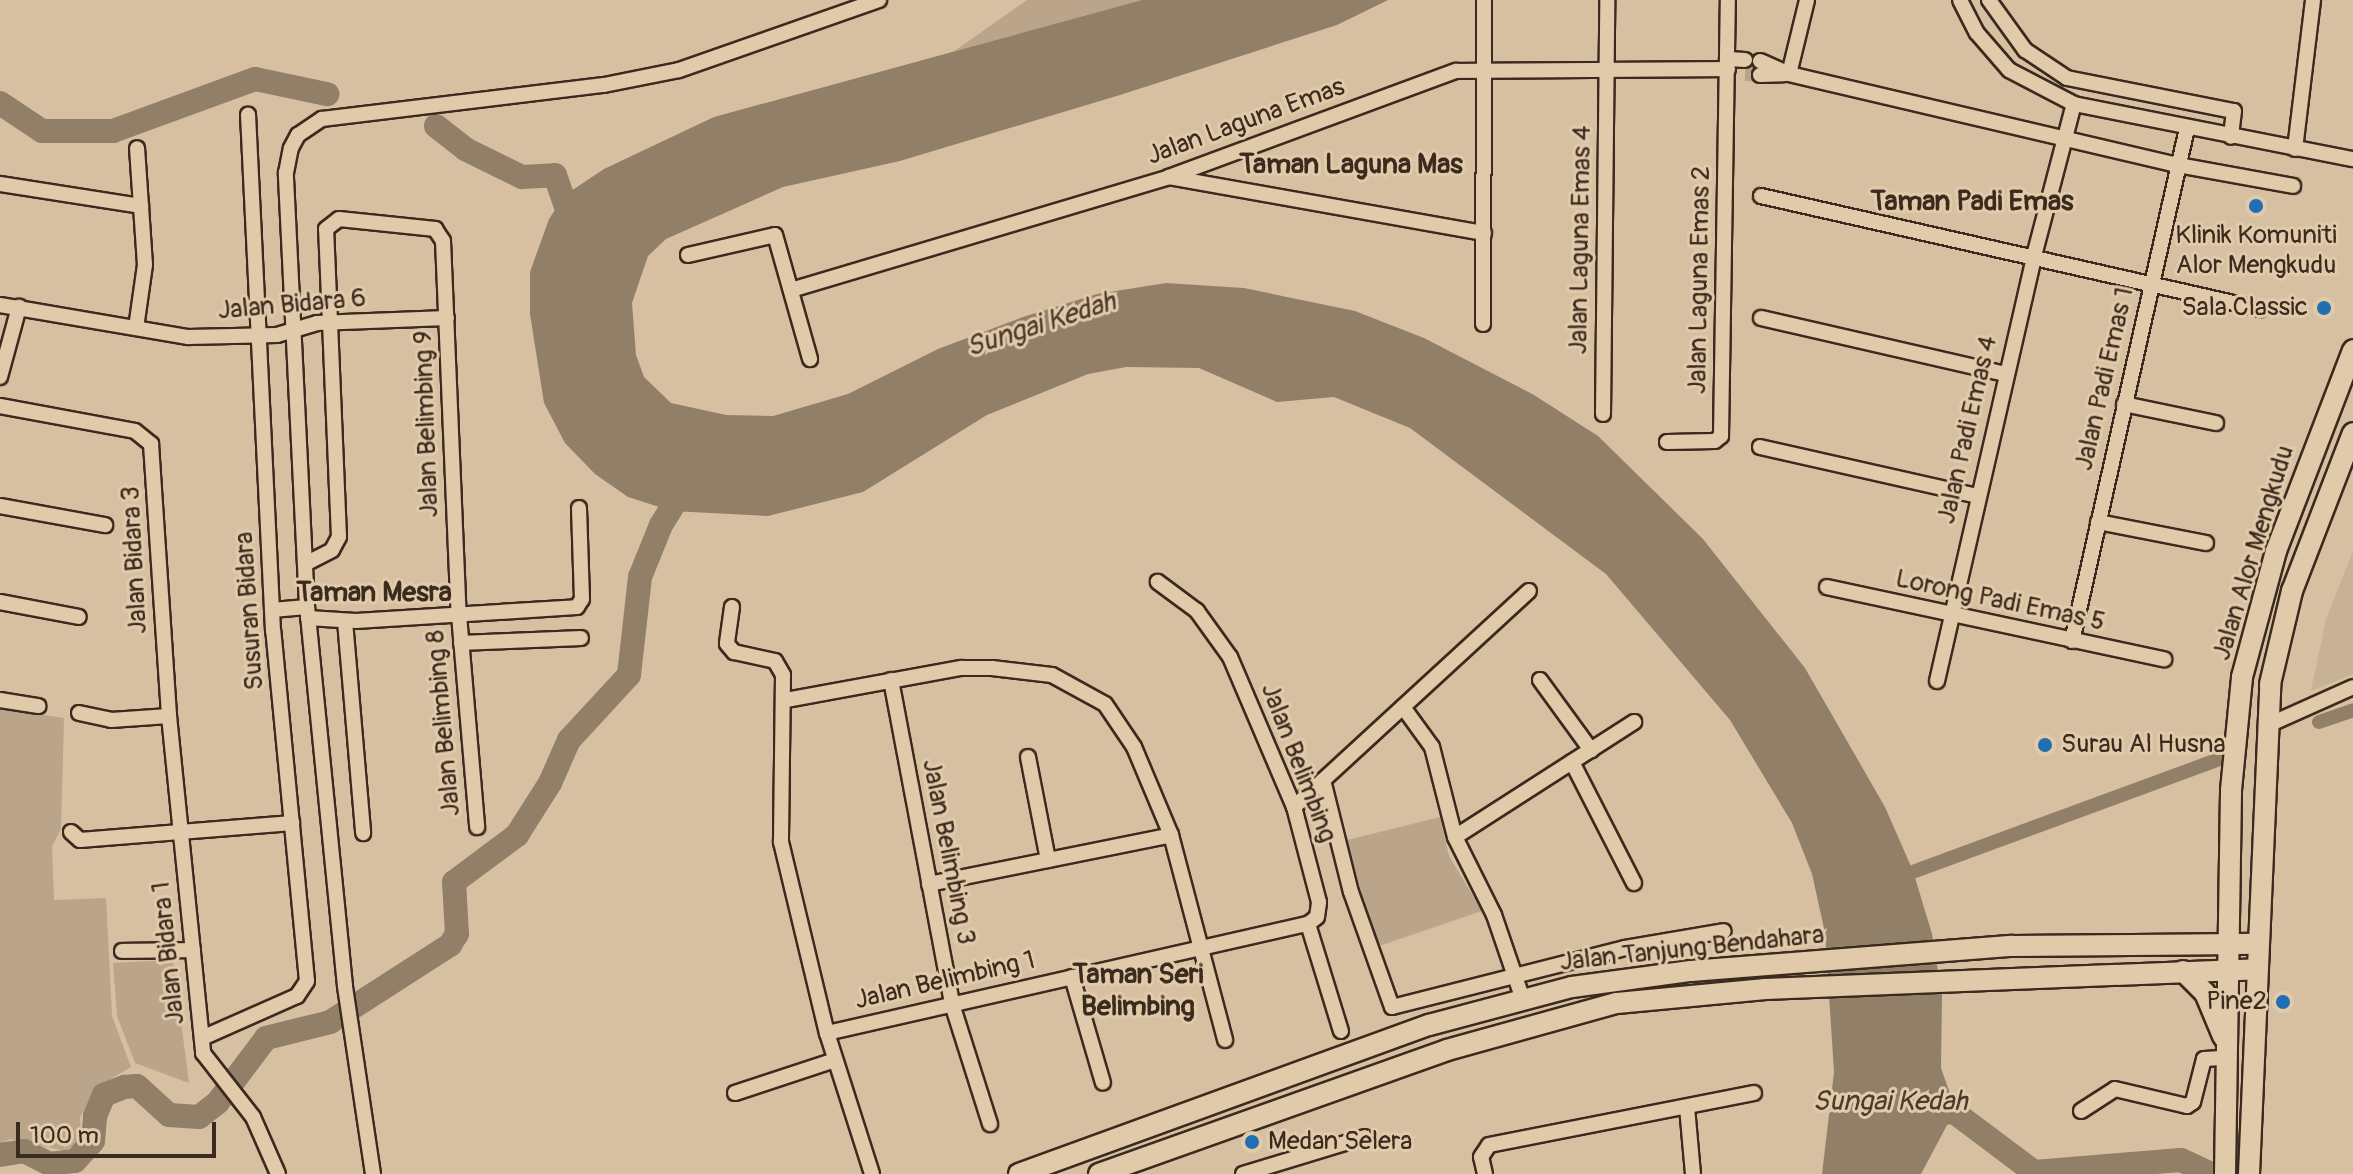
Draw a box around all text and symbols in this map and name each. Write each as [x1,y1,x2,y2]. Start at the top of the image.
street label: Jalan Laguna Emas [1143,72,1349,172]
street label: Jalan Laguna Emas 4 [1563,125,1599,355]
district label: Taman Laguna Mas [1239,148,1463,182]
street label: Jalan Laguna Emas 2 [1682,166,1718,394]
district label: Taman Padi Emas [1871,185,2073,219]
marker: Klinik Komuniti Alor Mengkudu [2245,195,2267,217]
place label: Klinik Komuniti Alor Mengkudu [2175,220,2337,282]
street label: Jalan Bidara 6 [217,283,367,327]
street label: Jalan Padi Emas 1 [2069,284,2141,474]
water label: Sungai Kedah [962,285,1120,365]
place label: Sala Classic [2181,292,2308,324]
marker: Sala Classic [2315,299,2333,317]
street label: Jalan Belimbing 9 [408,330,446,518]
street label: Jalan Padi Emas 4 [1931,333,2005,527]
street label: Jalan Alor Mengkudu [2206,442,2302,664]
street label: Jalan Bidara 3 [116,485,154,635]
street label: Susuran Bidara [229,531,271,691]
street label: Lorong Padi Emas 5 [1893,564,2107,638]
district label: Taman Mesra [296,576,452,610]
street label: Jalan Belimbing 8 [420,629,468,817]
street label: Jalan Belimbing [1253,679,1343,847]
place label: Surau Al Husna [2061,729,2225,761]
marker: Surau Al Husna [2036,736,2054,754]
street label: Jalan Belimbing 3 [915,757,981,947]
street label: Jalan Bidara 1 [146,880,192,1026]
street label: Jalan Tanjung Bendahara [1558,920,1826,978]
street label: Jalan Belimbing 1 [852,945,1038,1017]
district label: Taman Seri Belimbing [1073,958,1203,1024]
place label: Pine2 [2206,986,2267,1018]
marker: Pine2 [2274,993,2292,1011]
water label: Sungai Kedah [1813,1085,1967,1119]
scale bar [20,1106,220,1156]
text: 100 m [30,1121,99,1150]
place label: Medan Selera [1268,1126,1412,1158]
marker: Medan Selera [1243,1133,1261,1151]

